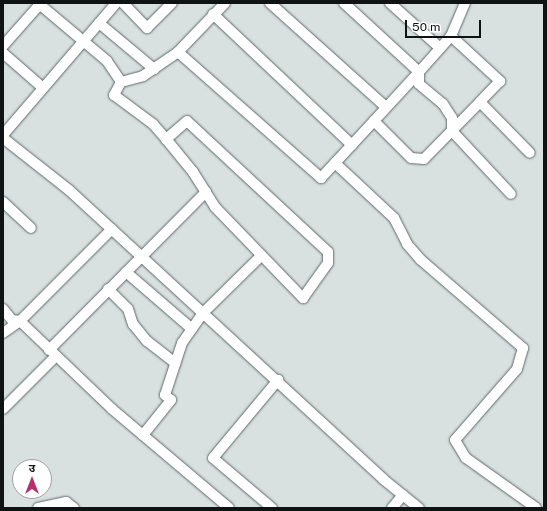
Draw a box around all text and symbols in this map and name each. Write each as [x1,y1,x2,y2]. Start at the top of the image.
scale bar [407,12,483,38]
text: 50 m [412,20,440,34]
north arrow [12,459,52,499]
text: उ [29,462,35,474]

